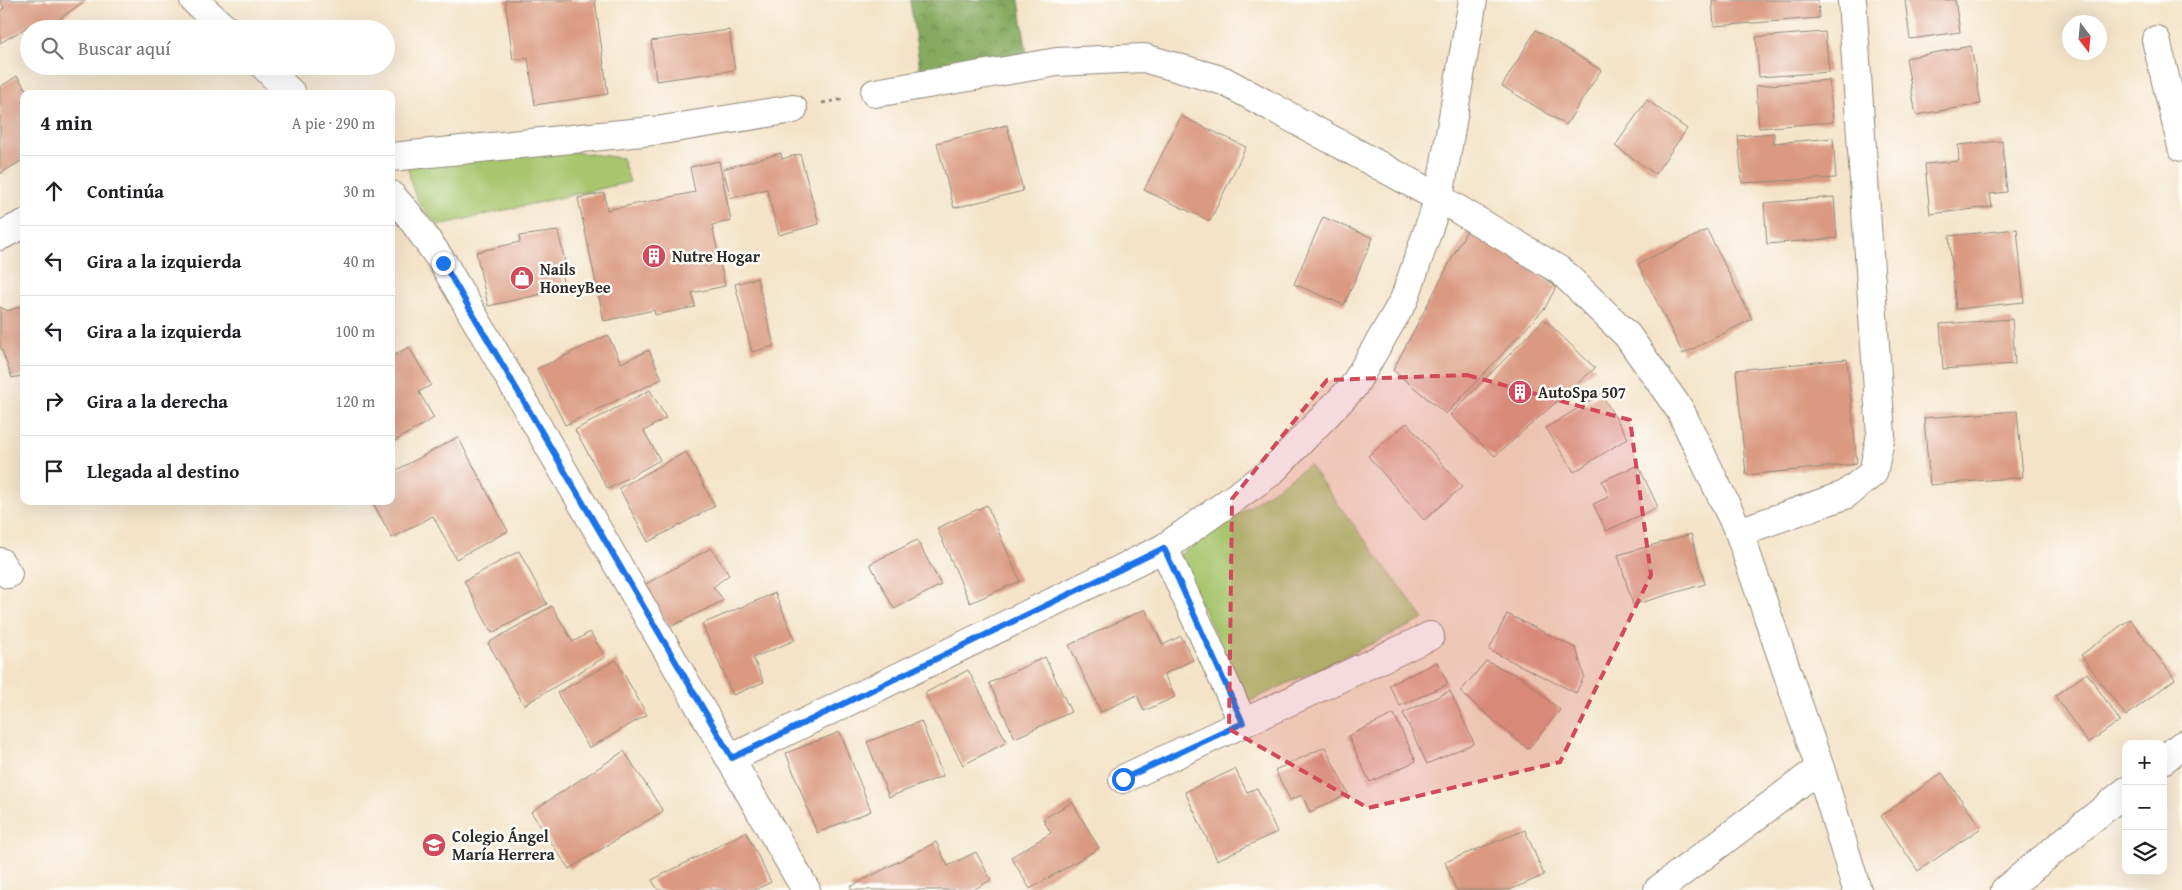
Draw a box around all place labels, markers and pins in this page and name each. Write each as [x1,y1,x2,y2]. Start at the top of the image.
building icon: Nutre Hogar [641,243,667,269]
place label: Nutre Hogar [672,244,761,268]
place label: Nails HoneyBee [540,257,611,299]
shop icon: Nails HoneyBee [509,265,535,291]
building icon: AutoSpa 507 [1507,379,1533,405]
place label: AutoSpa 507 [1538,380,1626,404]
place label: Colegio Ángel María Herrera [452,824,555,866]
school or university icon: Colegio Ángel María Herrera [421,832,447,858]

